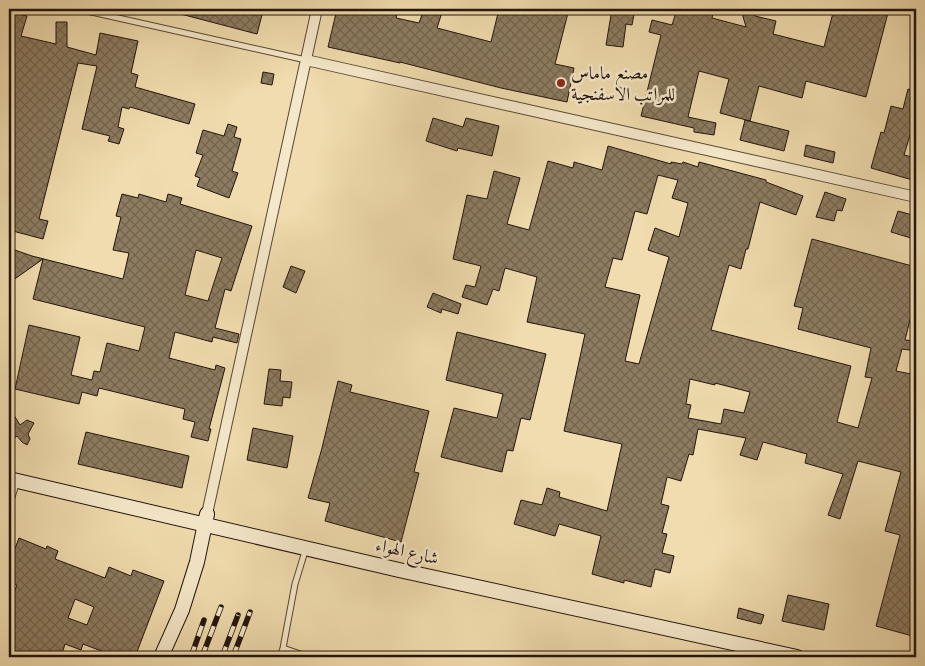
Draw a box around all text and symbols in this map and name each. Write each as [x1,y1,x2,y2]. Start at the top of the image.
place label: مصنع ماماس للمراتب الاسفنجية [571,62,675,106]
marker: مصنع ماماس للمراتب الاسفنجية [555,77,567,89]
street label: شارع الهواء [372,534,441,573]

